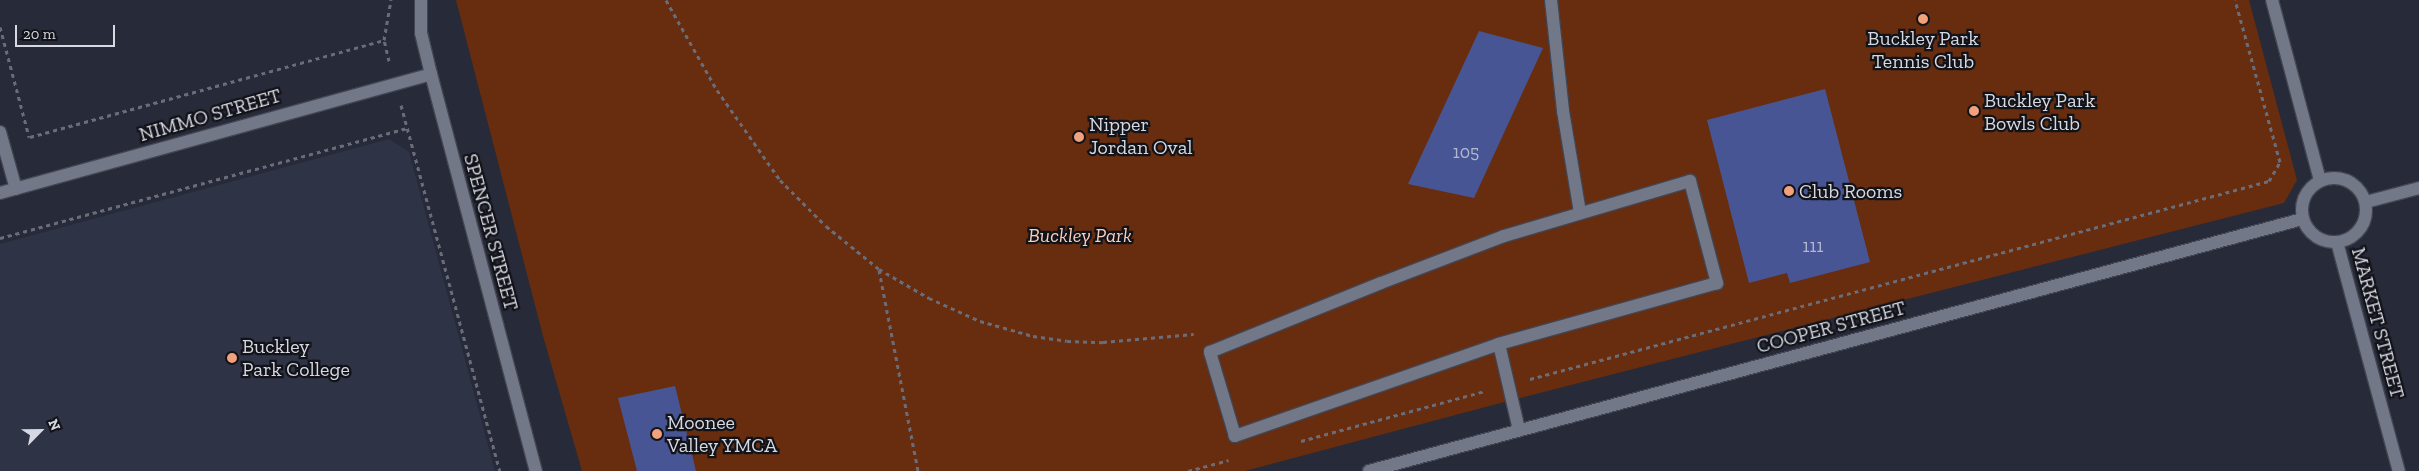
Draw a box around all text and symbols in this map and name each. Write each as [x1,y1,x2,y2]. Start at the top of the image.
marker: Buckley Park Tennis Club [1917,13,1929,25]
scale bar [18,15,118,47]
text: 20 m [23,25,56,43]
place label: Buckley Park Tennis Club [1867,27,1979,74]
street label: NIMMO STREET [136,83,284,147]
place label: Buckley Park Bowls Club [1984,88,2096,135]
marker: Buckley Park Bowls Club [1968,105,1980,117]
place label: Nipper Jordan Oval [1089,113,1193,160]
marker: Nipper Jordan Oval [1073,131,1085,143]
house number: 105 [1453,141,1479,163]
street label: SPENCER STREET [459,151,523,313]
place label: Club Rooms [1799,179,1902,203]
marker: Club Rooms [1783,185,1795,197]
park label: Buckley Park [1028,223,1132,247]
house number: 111 [1803,235,1823,257]
street label: MARKET STREET [2346,245,2410,401]
street label: COOPER STREET [1754,296,1908,358]
place label: Buckley Park College [242,334,350,381]
marker: Buckley Park College [226,352,238,364]
north arrow [15,406,65,456]
place label: Moonee Valley YMCA [667,410,778,457]
text: N [44,417,64,433]
marker: Moonee Valley YMCA [651,428,663,440]

